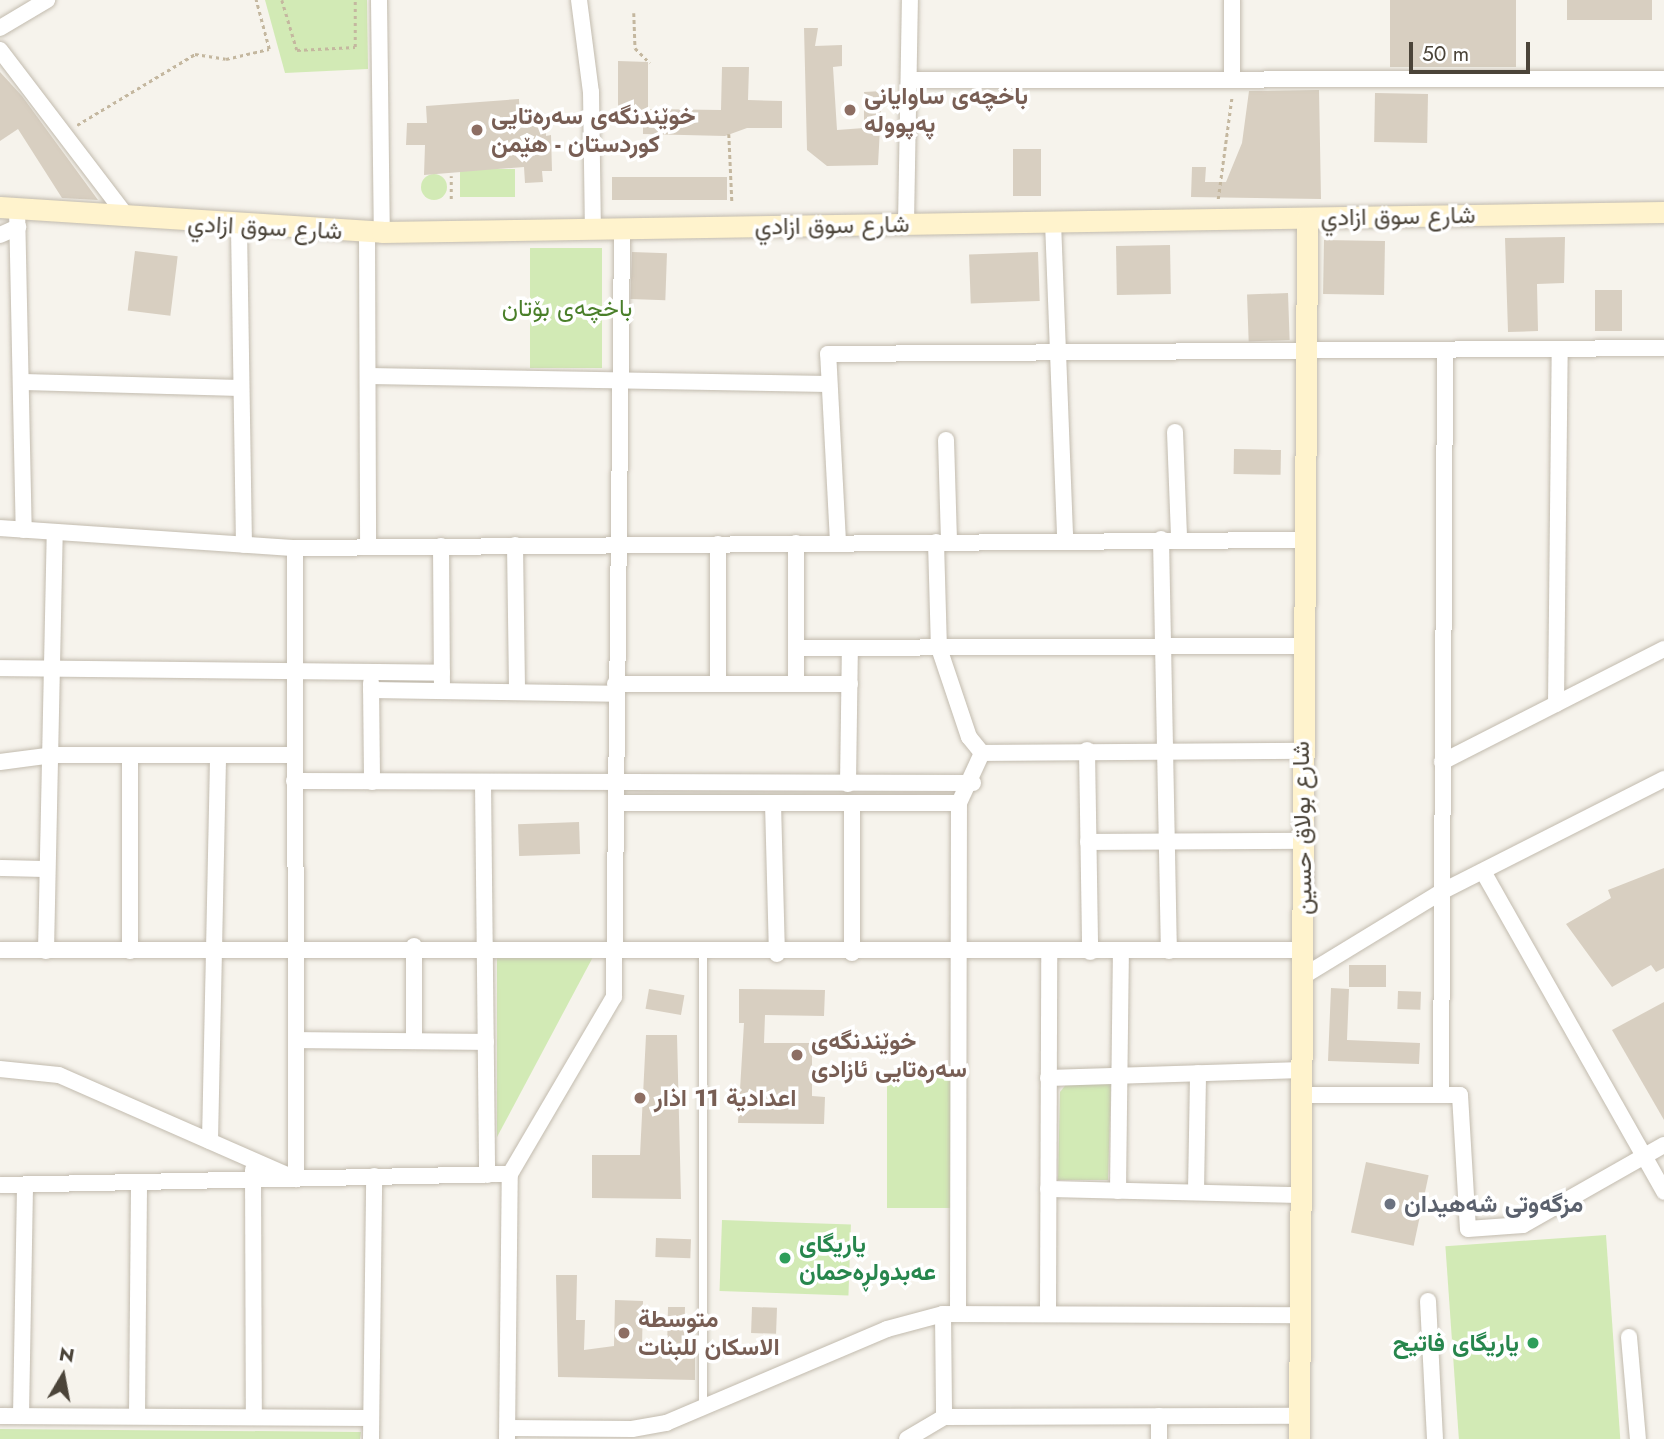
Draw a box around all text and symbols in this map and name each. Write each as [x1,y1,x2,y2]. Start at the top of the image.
scale bar [1412,28,1533,72]
text: 50 m [1422,39,1469,69]
place label: باخچەی ساوایانی پەپوولە [864,82,1028,138]
place label: خوێندنگەی سەرەتایی کوردستان - هێمن [491,102,696,158]
marker: باخچەی ساوایانی پەپوولە [842,102,858,118]
marker: خوێندنگەی سەرەتایی کوردستان - هێمن [469,122,485,138]
street label: شارع سوق ازادي [1320,200,1476,232]
street label: شارع سوق ازادي [187,209,343,245]
street label: شارع سوق ازادي [754,209,910,241]
park label: باخچەی بۆتان [502,294,632,322]
street label: شارع بولاق حسين [1286,741,1318,915]
place label: خوێندنگەی سەرەتایی ئازادی [811,1027,967,1083]
marker: خوێندنگەی سەرەتایی ئازادی [789,1047,805,1063]
place label: اعدادية 11 اذار [654,1084,797,1112]
marker: اعدادية 11 اذار [632,1090,648,1106]
place label: مزگەوتی شەهیدان [1404,1190,1583,1218]
marker: مزگەوتی شەهیدان [1382,1196,1398,1212]
place label: یاریگای عەبدولڕەحمان [799,1230,936,1286]
marker: یاریگای عەبدولڕەحمان [777,1250,793,1266]
place label: متوسطة الاسكان للبنات [638,1305,780,1361]
marker: متوسطة الاسكان للبنات [616,1325,632,1341]
place label: یاریگای فاتیح [1393,1329,1519,1357]
marker: یاریگای فاتیح [1525,1335,1541,1351]
text: N [57,1340,77,1369]
north arrow [28,1341,98,1411]

